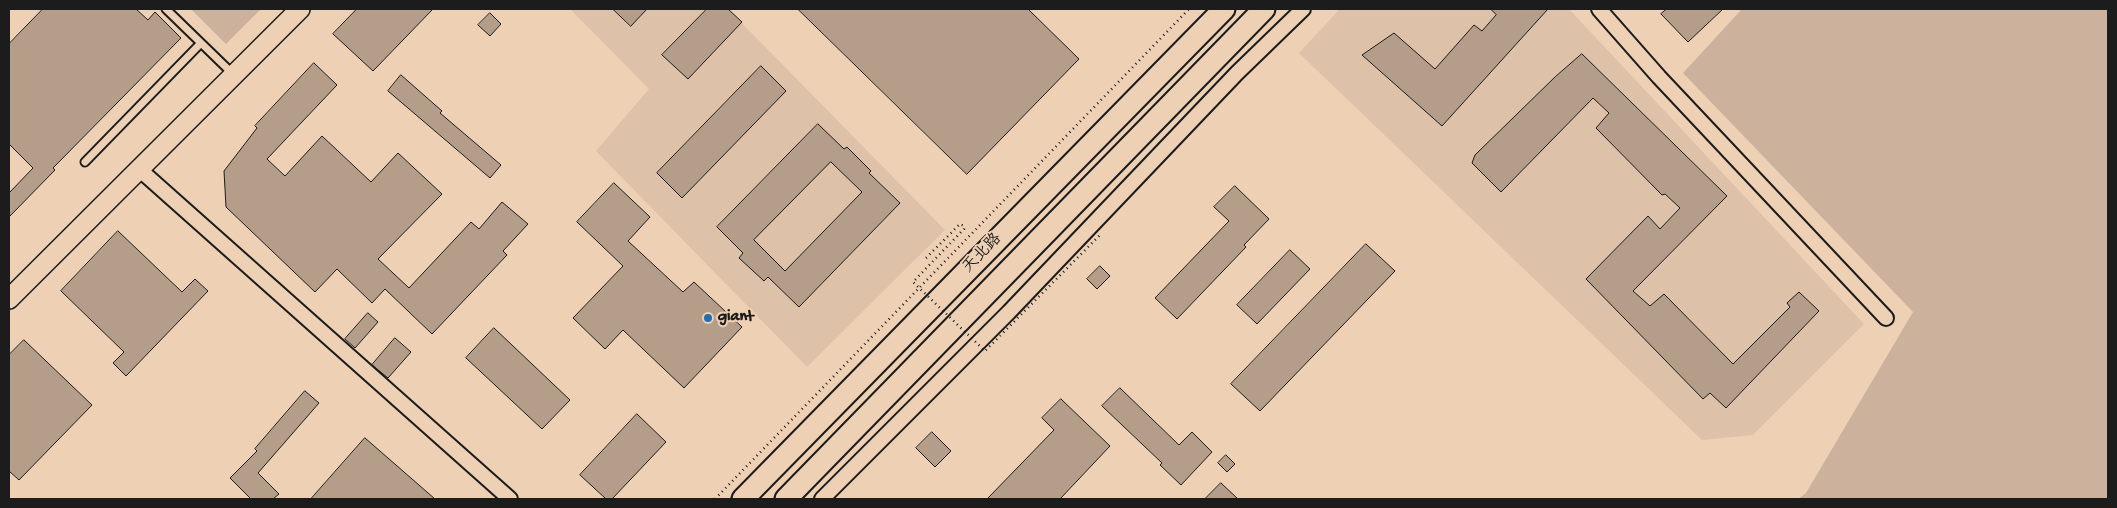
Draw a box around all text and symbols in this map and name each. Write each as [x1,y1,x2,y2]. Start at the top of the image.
street label: 天北路 [959,230,1007,278]
place label: giant [718,308,754,328]
marker: giant [702,312,714,324]

